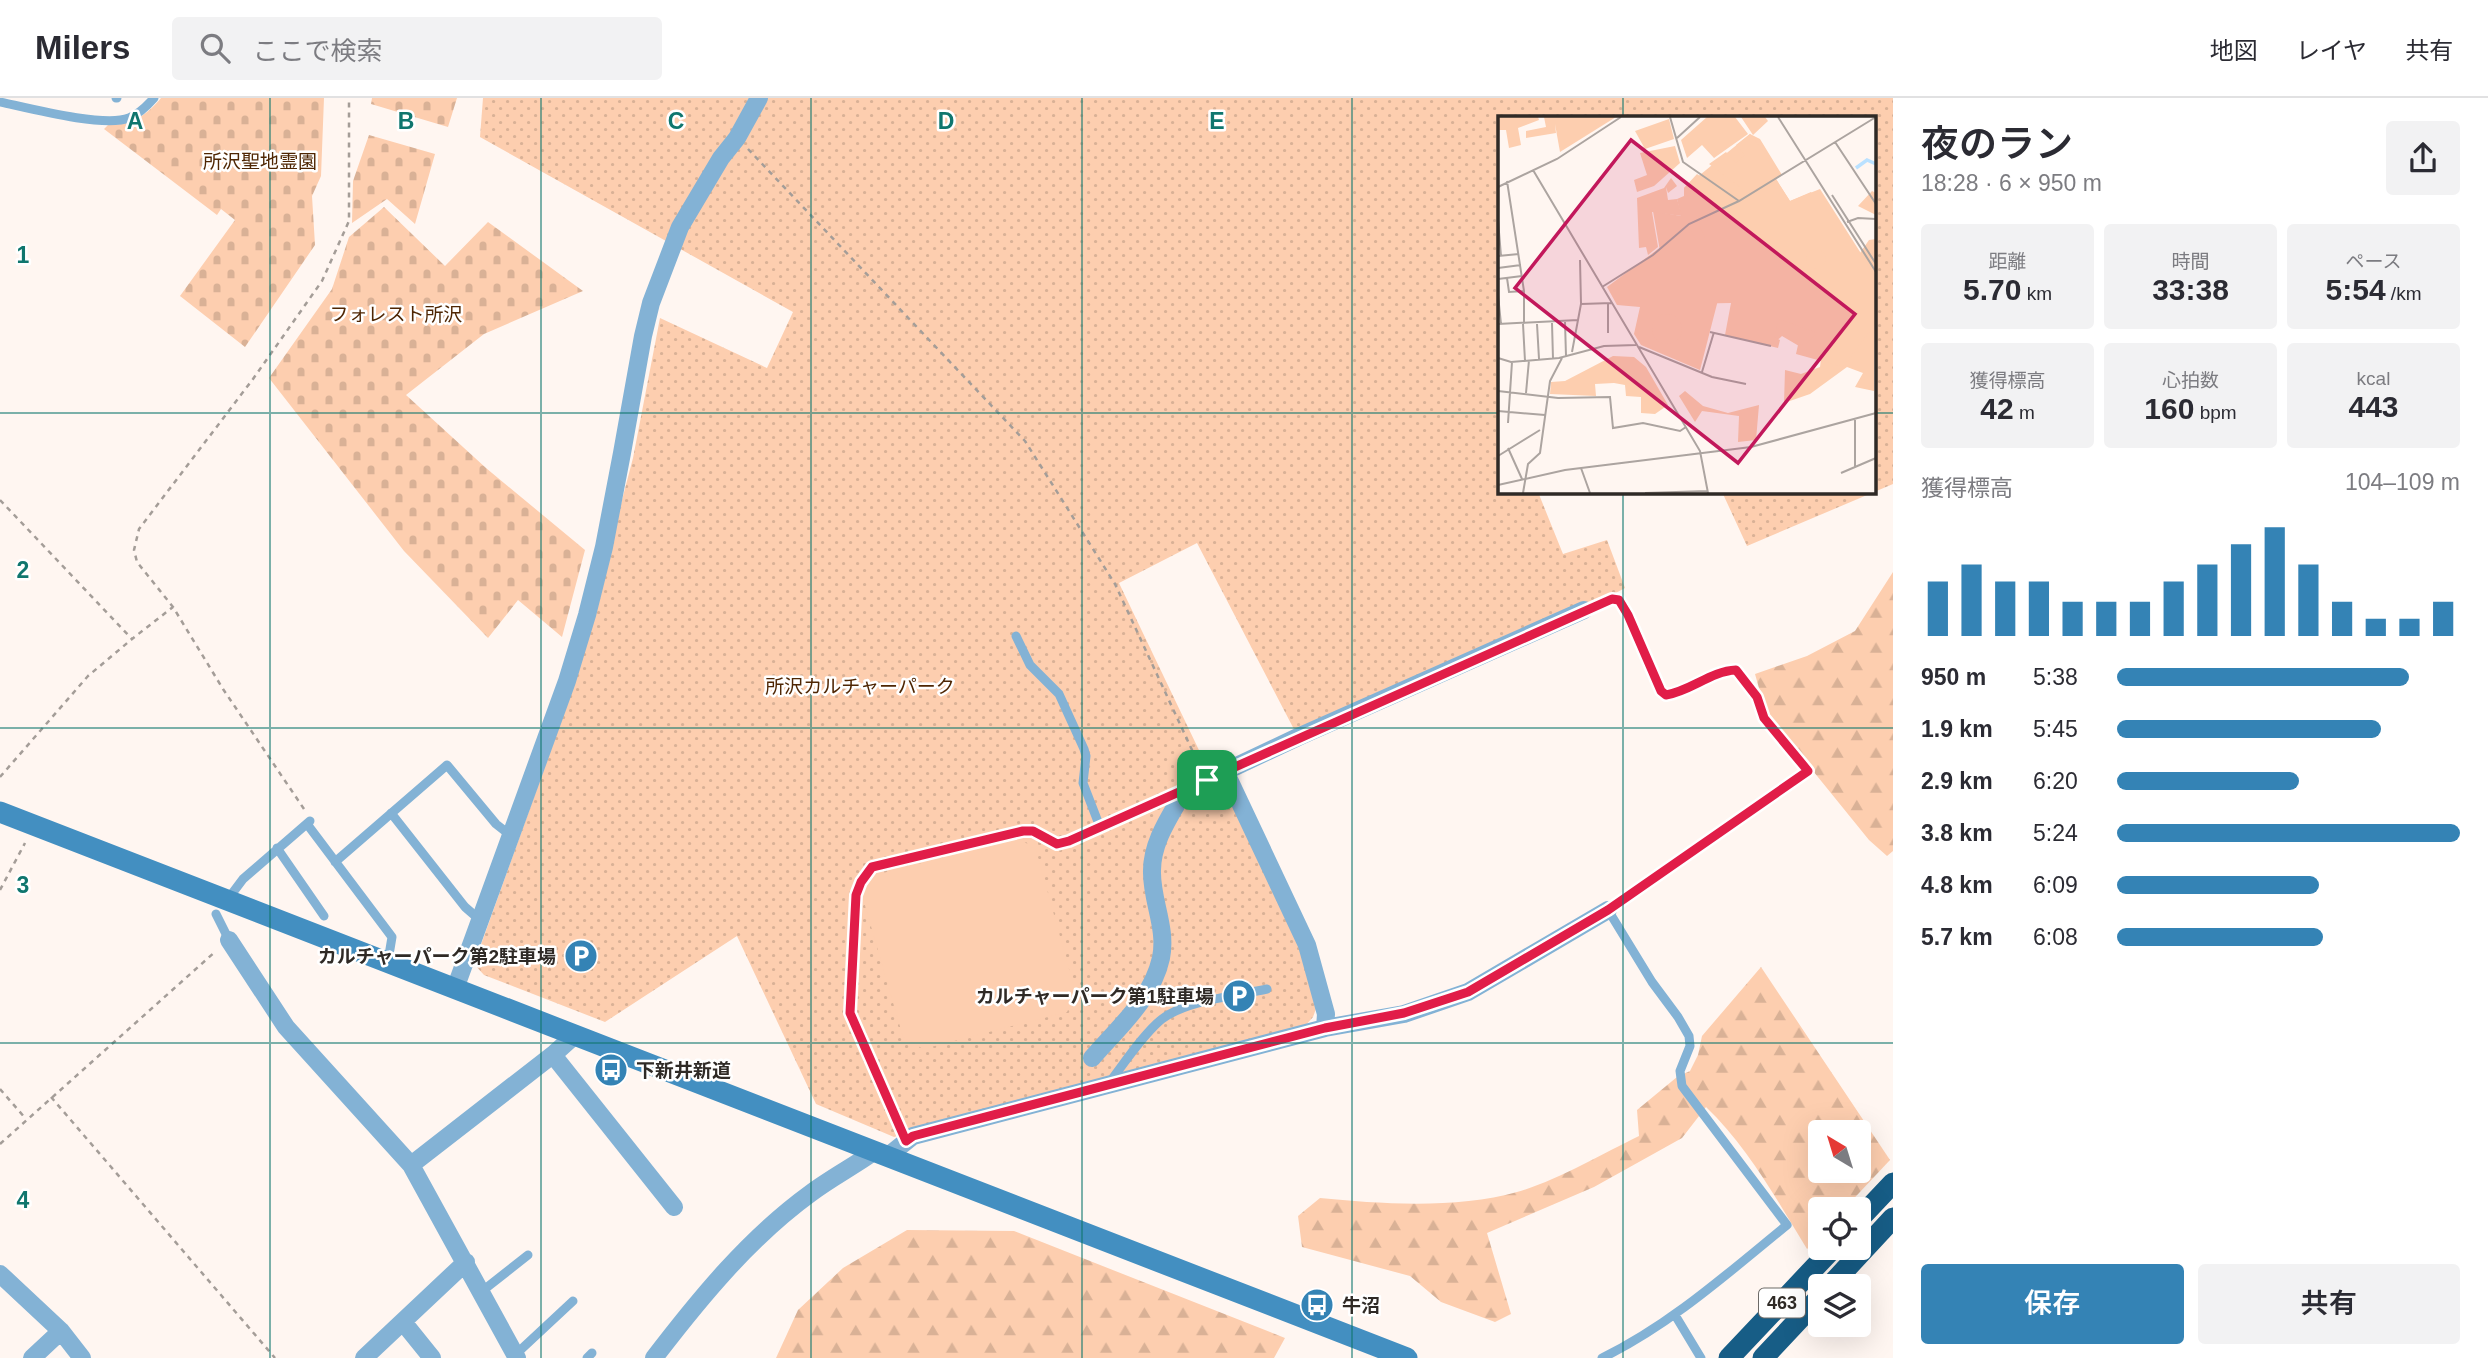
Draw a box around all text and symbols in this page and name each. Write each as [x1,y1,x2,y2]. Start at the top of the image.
search box [172,17,662,80]
text: Milers [35,29,130,66]
icon: search [196,29,234,67]
text: ここで検索 [252,36,382,66]
text: 地図 [2210,37,2258,64]
text: レイヤ [2296,37,2367,64]
text: 共有 [2405,37,2453,64]
text: A [127,108,143,134]
text: B [398,108,414,134]
text: C [668,108,684,134]
text: D [938,108,954,134]
text: E [1209,108,1225,134]
inset map [1498,116,1876,494]
button: share [2386,121,2460,195]
text: 夜のラン [1921,123,2073,165]
park label: 所沢聖地霊園 [203,151,317,172]
text: 18:28 · 6 × 950 m [1921,170,2102,196]
text: 1 [17,242,30,268]
text: 距離 [1988,251,2027,272]
text: 時間 [2171,251,2210,272]
text: ペース [2345,251,2402,272]
text: 5.70 [1963,273,2021,306]
text: 33:38 [2152,273,2229,306]
text: 5:54 [2326,273,2386,306]
text: km [2021,283,2052,304]
text: /km [2386,283,2421,304]
park label: フォレスト所沢 [329,304,463,325]
text: kcal [2357,368,2390,389]
text: 獲得標高 [1969,370,2046,391]
text: 心拍数 [2162,370,2219,391]
text: 443 [2348,390,2399,423]
text: 42 [1980,392,2014,425]
text: 160 [2144,392,2194,425]
text: m [2014,402,2035,423]
text: bpm [2194,402,2237,423]
text: 104–109 m [2345,469,2460,495]
text: 獲得標高 [1921,475,2013,501]
text: 2 [17,557,29,583]
text: 950 m [1921,664,1986,690]
text: 5:38 [2033,664,2078,690]
park label: 所沢カルチャーパーク [765,676,955,697]
text: 1.9 km [1921,716,1993,742]
text: 5:45 [2033,716,2078,742]
pin [1177,750,1237,810]
icon: arrive [1188,761,1226,799]
text: 2.9 km [1921,768,1993,794]
text: 6:20 [2033,768,2078,794]
text: 3.8 km [1921,820,1993,846]
text: 5:24 [2033,820,2078,846]
text: 3 [17,872,29,898]
text: 4.8 km [1921,872,1993,898]
text: 6:09 [2033,872,2078,898]
text: 5.7 km [1921,924,1993,950]
text: 6:08 [2033,924,2078,950]
parking icon: カルチャーパーク第2駐車場 [562,937,600,975]
place label: カルチャーパーク第2駐車場 [318,946,556,967]
parking icon: カルチャーパーク第1駐車場 [1220,977,1258,1015]
place label: カルチャーパーク第1駐車場 [976,986,1214,1007]
bus stop icon: 下新井新道 [592,1051,630,1089]
place label: 下新井新道 [636,1060,731,1081]
north arrow [1808,1120,1871,1183]
map controls [1808,1120,1871,1337]
text: 4 [17,1187,30,1213]
button: locate [1808,1197,1871,1260]
button: 保存 [1921,1264,2184,1344]
button: 共有 [2198,1264,2460,1344]
button: layers [1808,1274,1871,1337]
bus stop icon: 牛沼 [1298,1286,1336,1324]
road number: 463 [1759,1288,1805,1318]
place label: 牛沼 [1342,1295,1380,1316]

